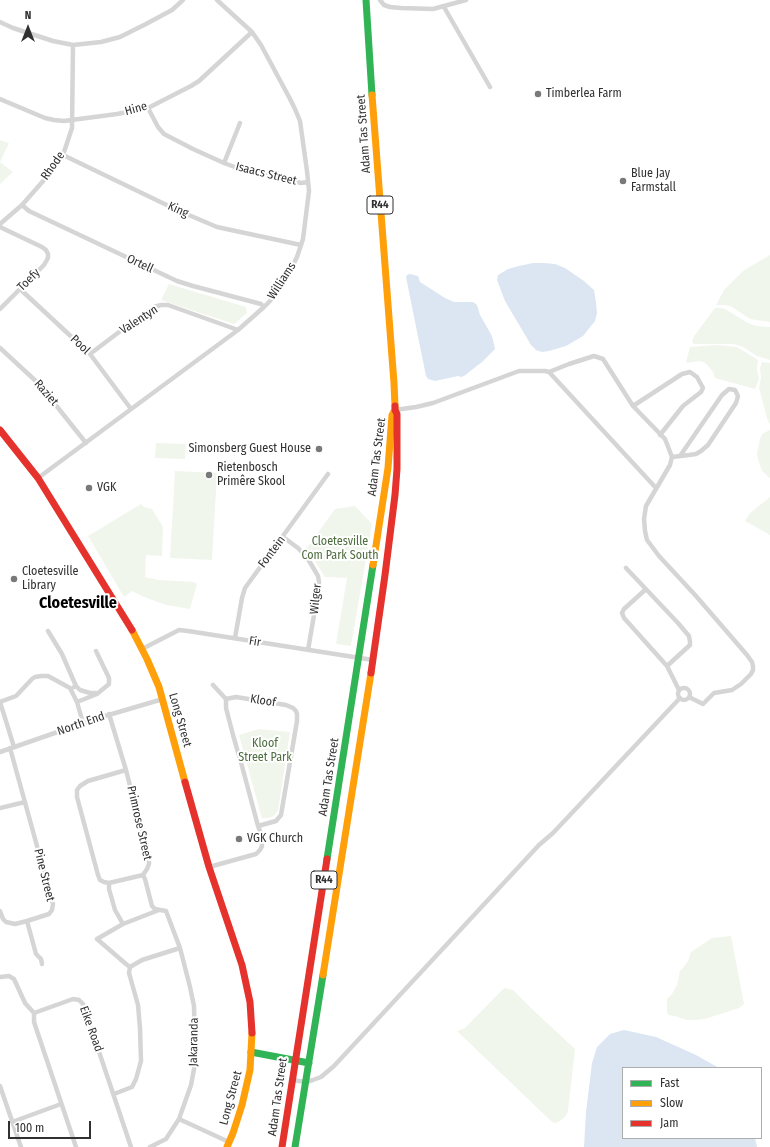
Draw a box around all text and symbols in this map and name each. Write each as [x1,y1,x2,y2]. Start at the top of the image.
north arrow [8,8,48,48]
text: N [25,9,31,22]
place label: Timberlea Farm [546,87,622,101]
marker: Timberlea Farm [533,89,543,99]
street label: Adam Tas Street [354,94,374,174]
street label: Hine [123,99,149,119]
street label: Rhode [38,149,68,183]
street label: Isaacs Street [234,159,298,189]
place label: Blue Jay Farmstall [631,167,676,195]
marker: Blue Jay Farmstall [618,176,628,186]
road number: R44 [367,196,393,214]
street label: King [165,199,191,221]
street label: Ortell [124,252,156,276]
street label: Williams [265,260,299,302]
street label: Toefy [15,266,43,294]
street label: Valentyn [117,302,161,338]
street label: Pool [67,332,93,358]
street label: Raziet [31,377,61,409]
street label: Adam Tas Street [365,417,389,497]
place label: Simonsberg Guest House [188,442,311,456]
marker: Simonsberg Guest House [314,444,324,454]
place label: Rietenbosch Primêre Skool [217,461,285,489]
marker: Rietenbosch Primêre Skool [204,470,214,480]
place label: VGK [97,481,116,495]
marker: VGK [84,483,94,493]
street label: Fontein [255,533,289,571]
park label: Cloetesville Com Park South [301,535,379,563]
place label: Cloetesville Library [22,565,79,593]
marker: Cloetesville Library [9,574,19,584]
street label: Wilger [307,583,325,615]
district label: Cloetesville [39,594,117,614]
street label: Fir [248,634,262,650]
street label: Long Street [165,691,195,749]
street label: Kloof [249,692,277,710]
street label: North End [55,709,107,739]
park label: Kloof Street Park [238,737,292,765]
street label: Adam Tas Street [316,737,342,817]
street label: Primrose Street [123,784,155,862]
place label: VGK Church [247,832,303,846]
marker: VGK Church [234,834,244,844]
street label: Pine Street [30,847,58,903]
road number: R44 [311,871,337,889]
street label: Eike Road [76,1004,106,1054]
street label: Jakaranda [186,1017,202,1067]
street label: Adam Tas Street [265,1057,291,1137]
legend [622,1067,762,1139]
street label: Long Street [217,1069,245,1127]
text: Fast [660,1076,679,1090]
text: Slow [660,1096,683,1110]
scale bar [10,1113,93,1139]
text: Jam [660,1116,678,1130]
text: 100 m [15,1121,44,1135]

